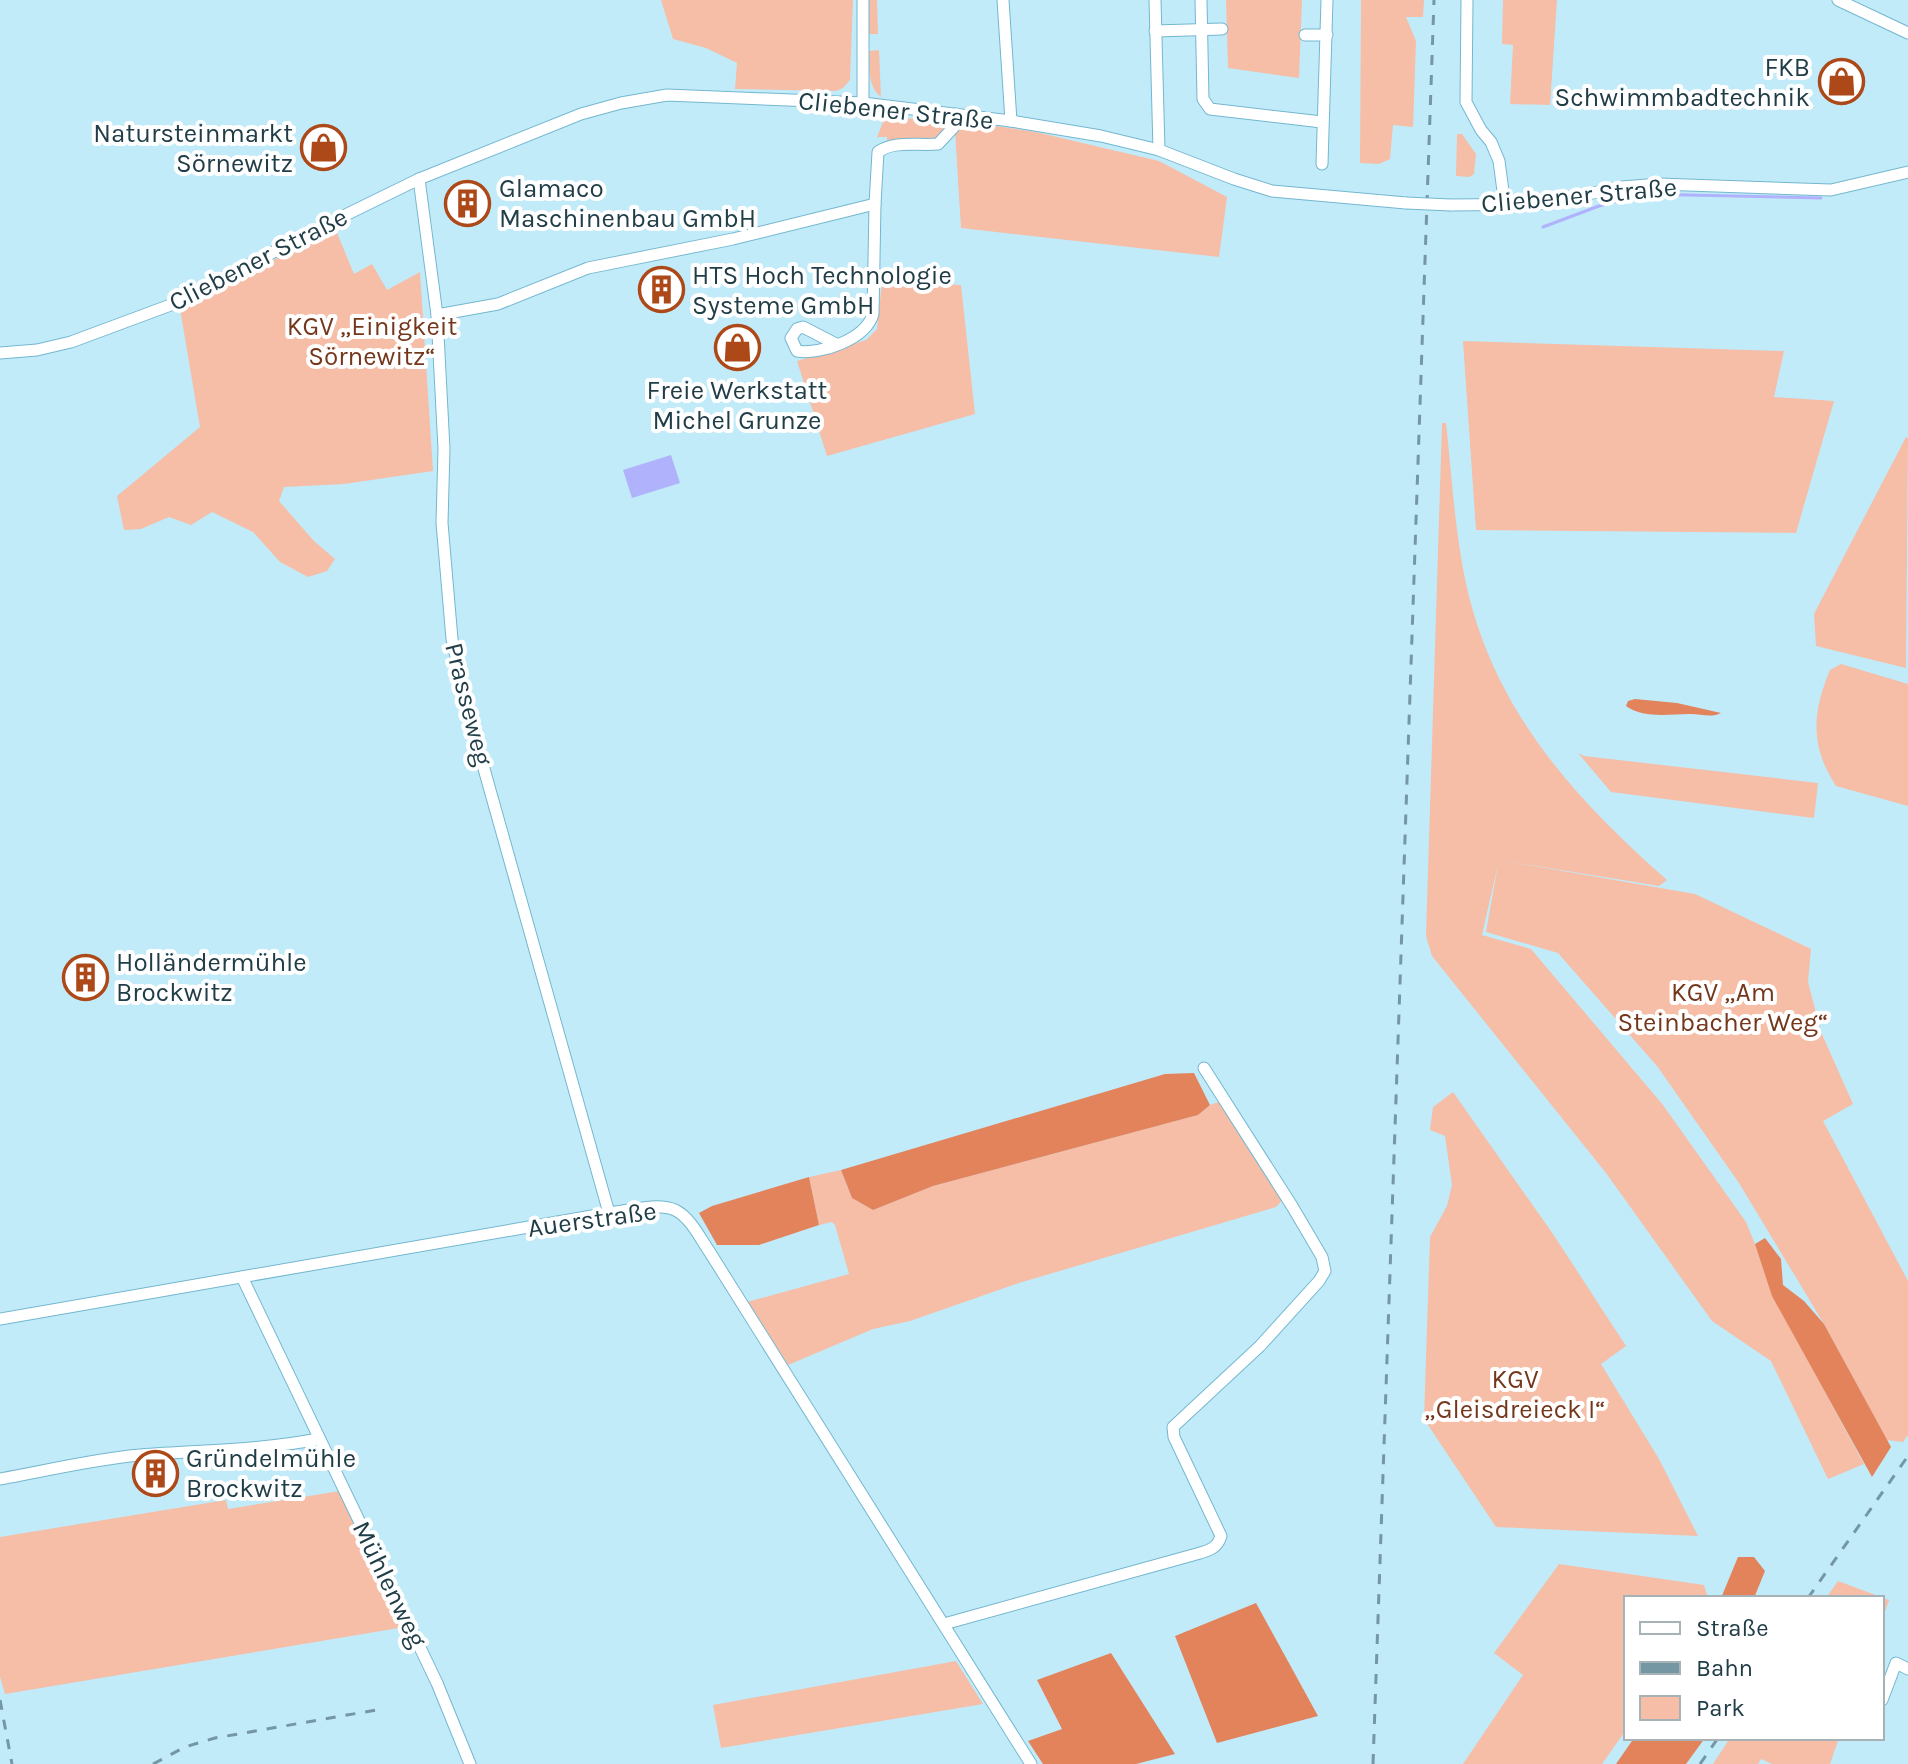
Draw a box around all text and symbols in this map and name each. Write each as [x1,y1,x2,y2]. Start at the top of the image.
place label: FKB Schwimmbadtechnik [1554,52,1810,113]
shop icon: FKB Schwimmbadtechnik [1817,58,1865,106]
street label: Cliebener Straße [797,85,995,136]
place label: Natursteinmarkt Sörnewitz [93,118,293,179]
shop icon: Natursteinmarkt Sörnewitz [300,124,348,172]
street label: Cliebener Straße [1480,172,1678,219]
place label: Glamaco Maschinenbau GmbH [499,173,756,234]
building icon: Glamaco Maschinenbau GmbH [444,179,492,227]
street label: Cliebener Straße [164,201,353,318]
place label: HTS Hoch Technologie Systeme GmbH [692,260,952,321]
building icon: HTS Hoch Technologie Systeme GmbH [637,266,685,314]
park label: KGV „Einigkeit Sörnewitz“ [287,311,458,372]
shop icon: Freie Werkstatt Michel Grunze [713,323,761,371]
place label: Freie Werkstatt Michel Grunze [647,375,828,436]
street label: Prasseweg [438,639,499,769]
place label: Holländermühle Brockwitz [116,947,307,1008]
building icon: Holländermühle Brockwitz [61,953,109,1001]
park label: KGV „Am Steinbacher Weg“ [1618,977,1828,1038]
street label: Auerstraße [526,1195,659,1244]
park label: KGV „Gleisdreieck I“ [1424,1364,1606,1425]
place label: Gründelmühle Brockwitz [186,1443,356,1504]
building icon: Gründelmühle Brockwitz [131,1449,179,1497]
street label: Mühlenweg [346,1516,434,1653]
legend [1624,1596,1884,1740]
text: Straße [1696,1614,1768,1642]
text: Bahn [1696,1654,1753,1682]
text: Park [1696,1694,1745,1722]

